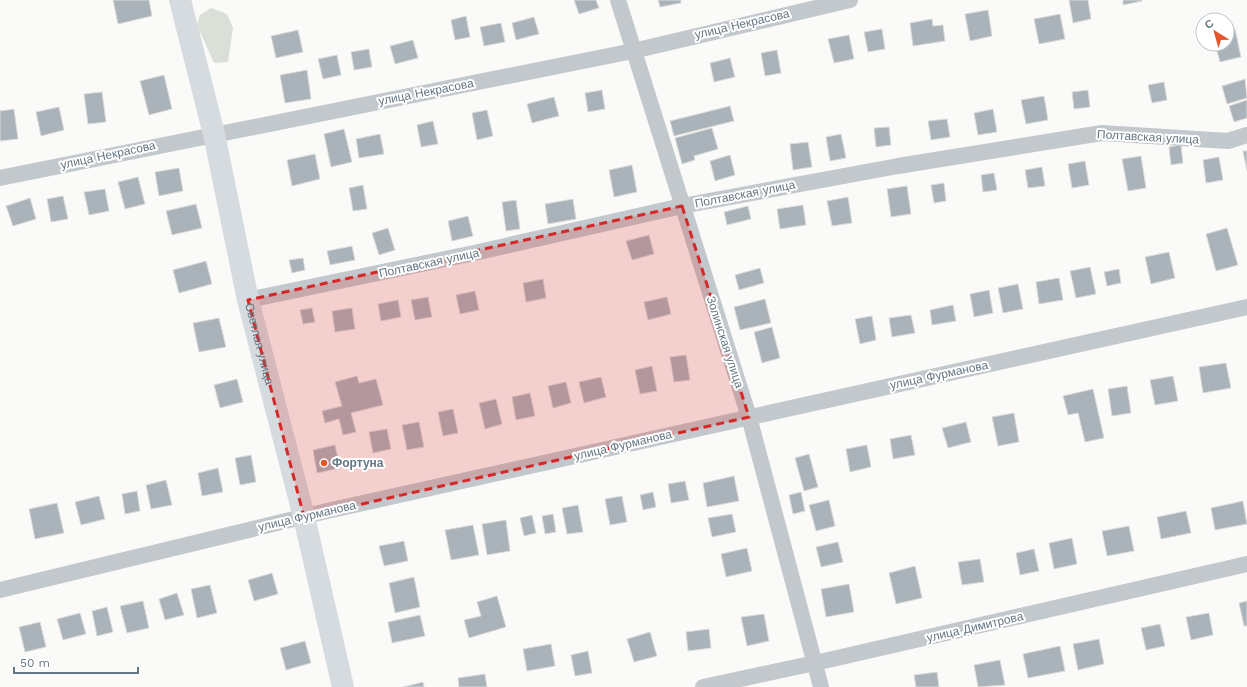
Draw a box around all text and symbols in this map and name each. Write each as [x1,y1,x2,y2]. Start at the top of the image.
street label: улица Некрасова [693,6,791,42]
north arrow [1195,12,1235,52]
text: С [1202,17,1216,32]
street label: улица Некрасова [377,76,475,108]
street label: Полтавская улица [1097,127,1200,147]
street label: улица Некрасова [59,138,157,172]
street label: Полтавская улица [694,177,797,211]
street label: Полтавская улица [378,245,481,280]
street label: Золинская улица [704,294,747,390]
street label: Светлая улица [242,302,277,386]
street label: улица Фурманова [889,358,990,392]
street label: улица Фурманова [573,427,674,463]
place label: Фортуна [332,456,384,470]
marker: Фортуна [319,458,329,468]
street label: улица Фурманова [257,498,358,534]
street label: улица Димитрова [925,609,1025,645]
scale bar [14,649,138,675]
text: 50 m [20,656,50,670]

